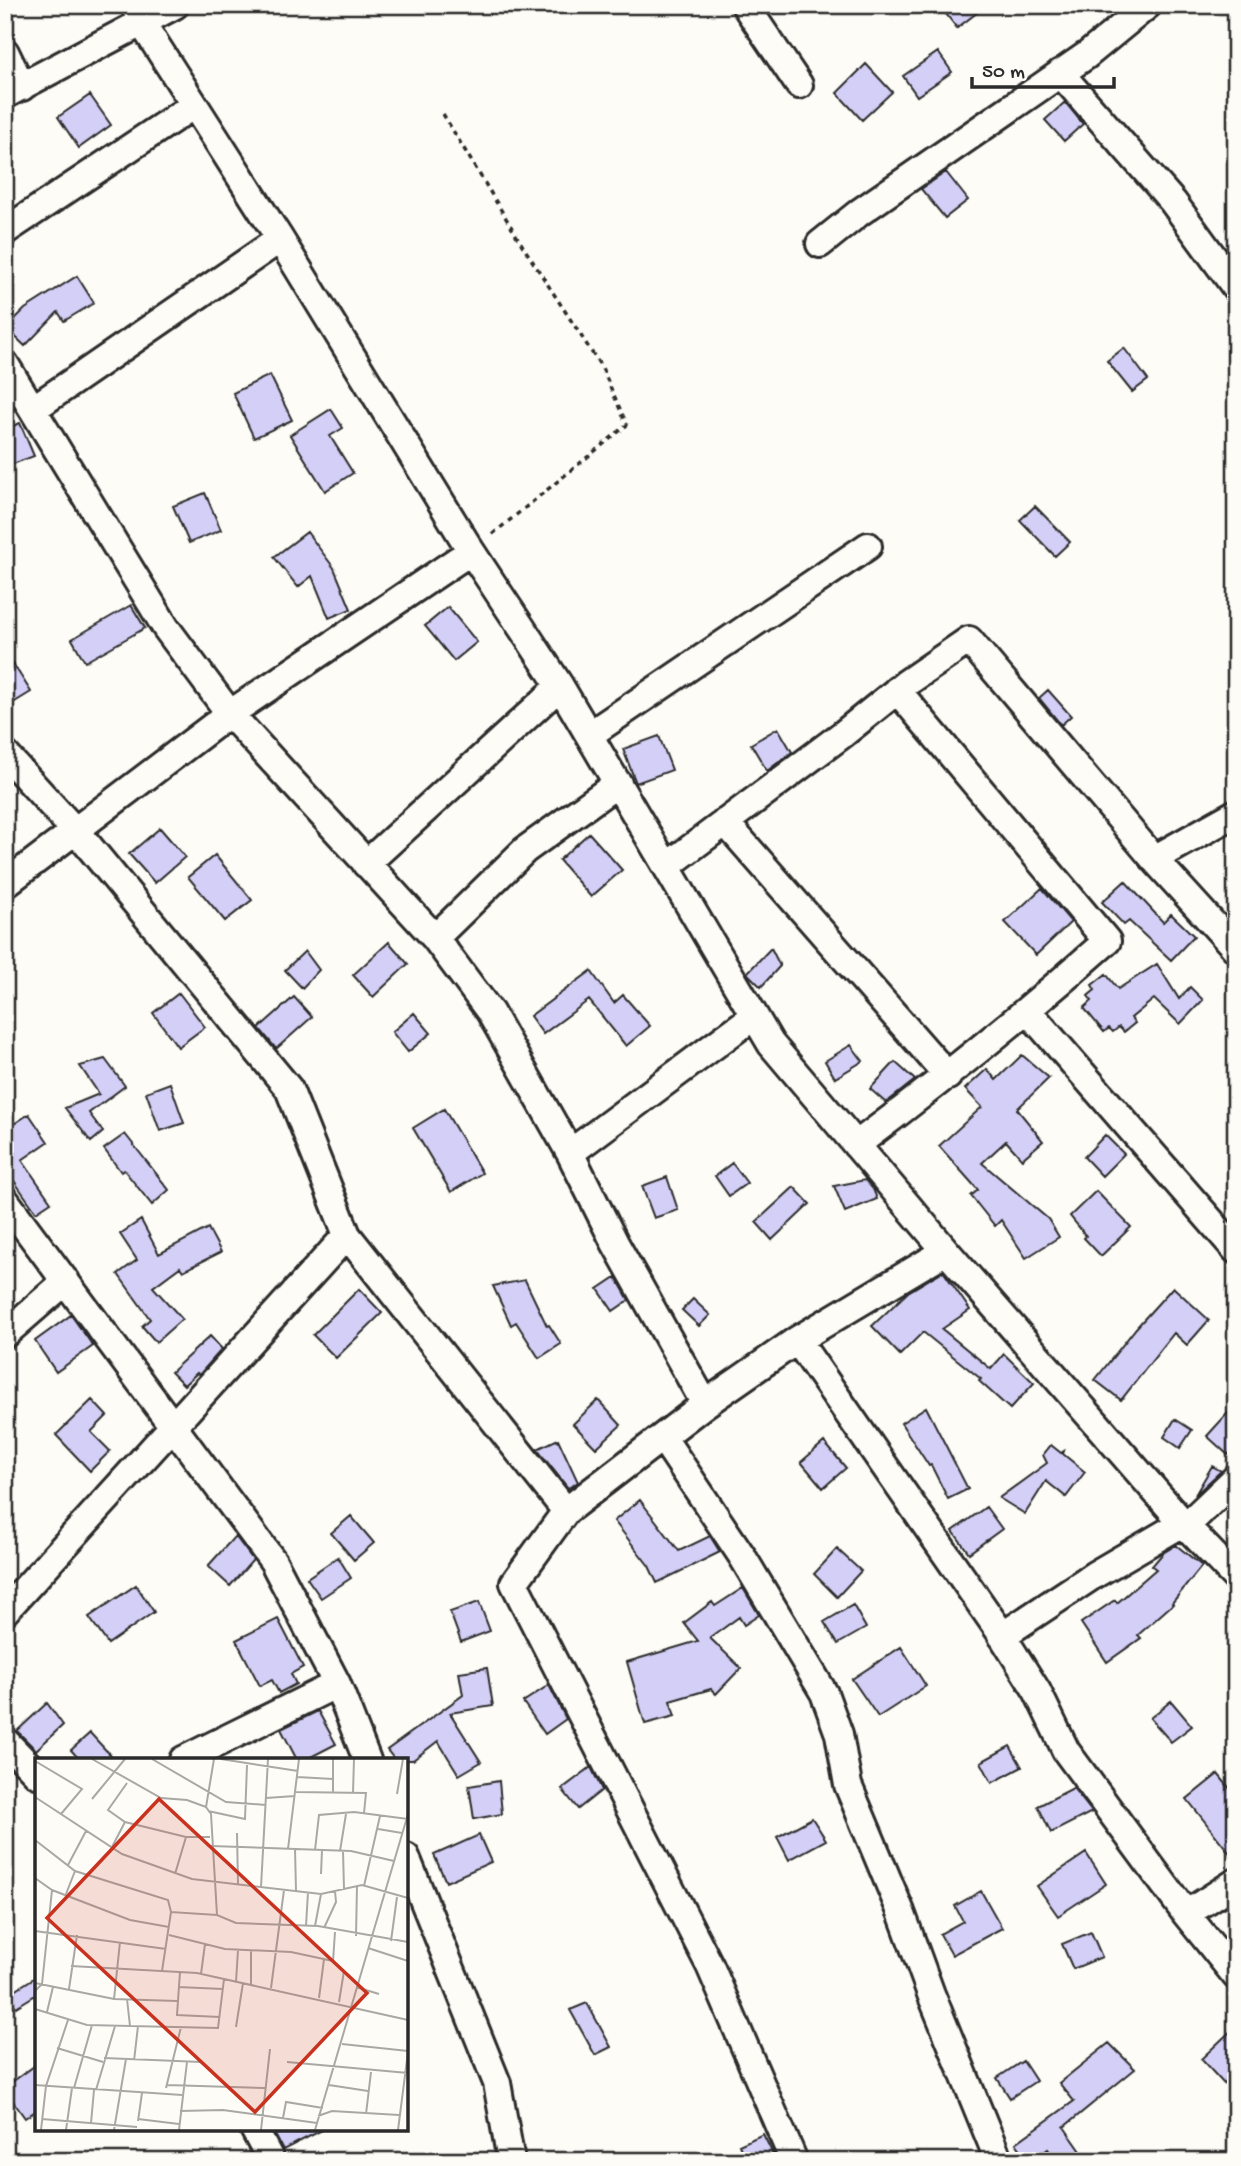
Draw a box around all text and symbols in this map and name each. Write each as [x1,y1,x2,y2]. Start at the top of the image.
scale bar [972,46,1113,90]
text: 50 m [982,61,1025,86]
inset map [35,1758,408,2131]

